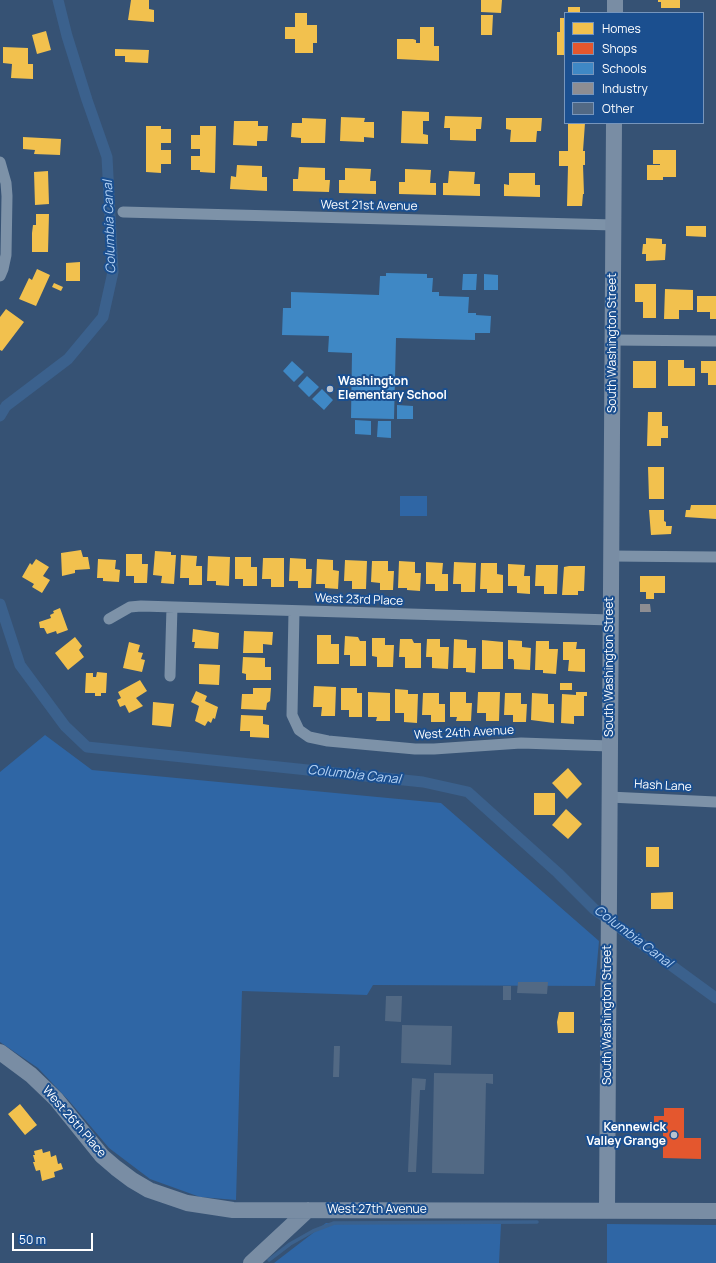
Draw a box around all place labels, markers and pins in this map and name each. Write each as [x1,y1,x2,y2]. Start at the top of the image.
place label: Washington Elementary School [338,375,447,403]
marker: Washington Elementary School [325,384,335,394]
place label: Kennewick Valley Grange [587,1121,666,1149]
marker: Kennewick Valley Grange [669,1130,679,1140]

